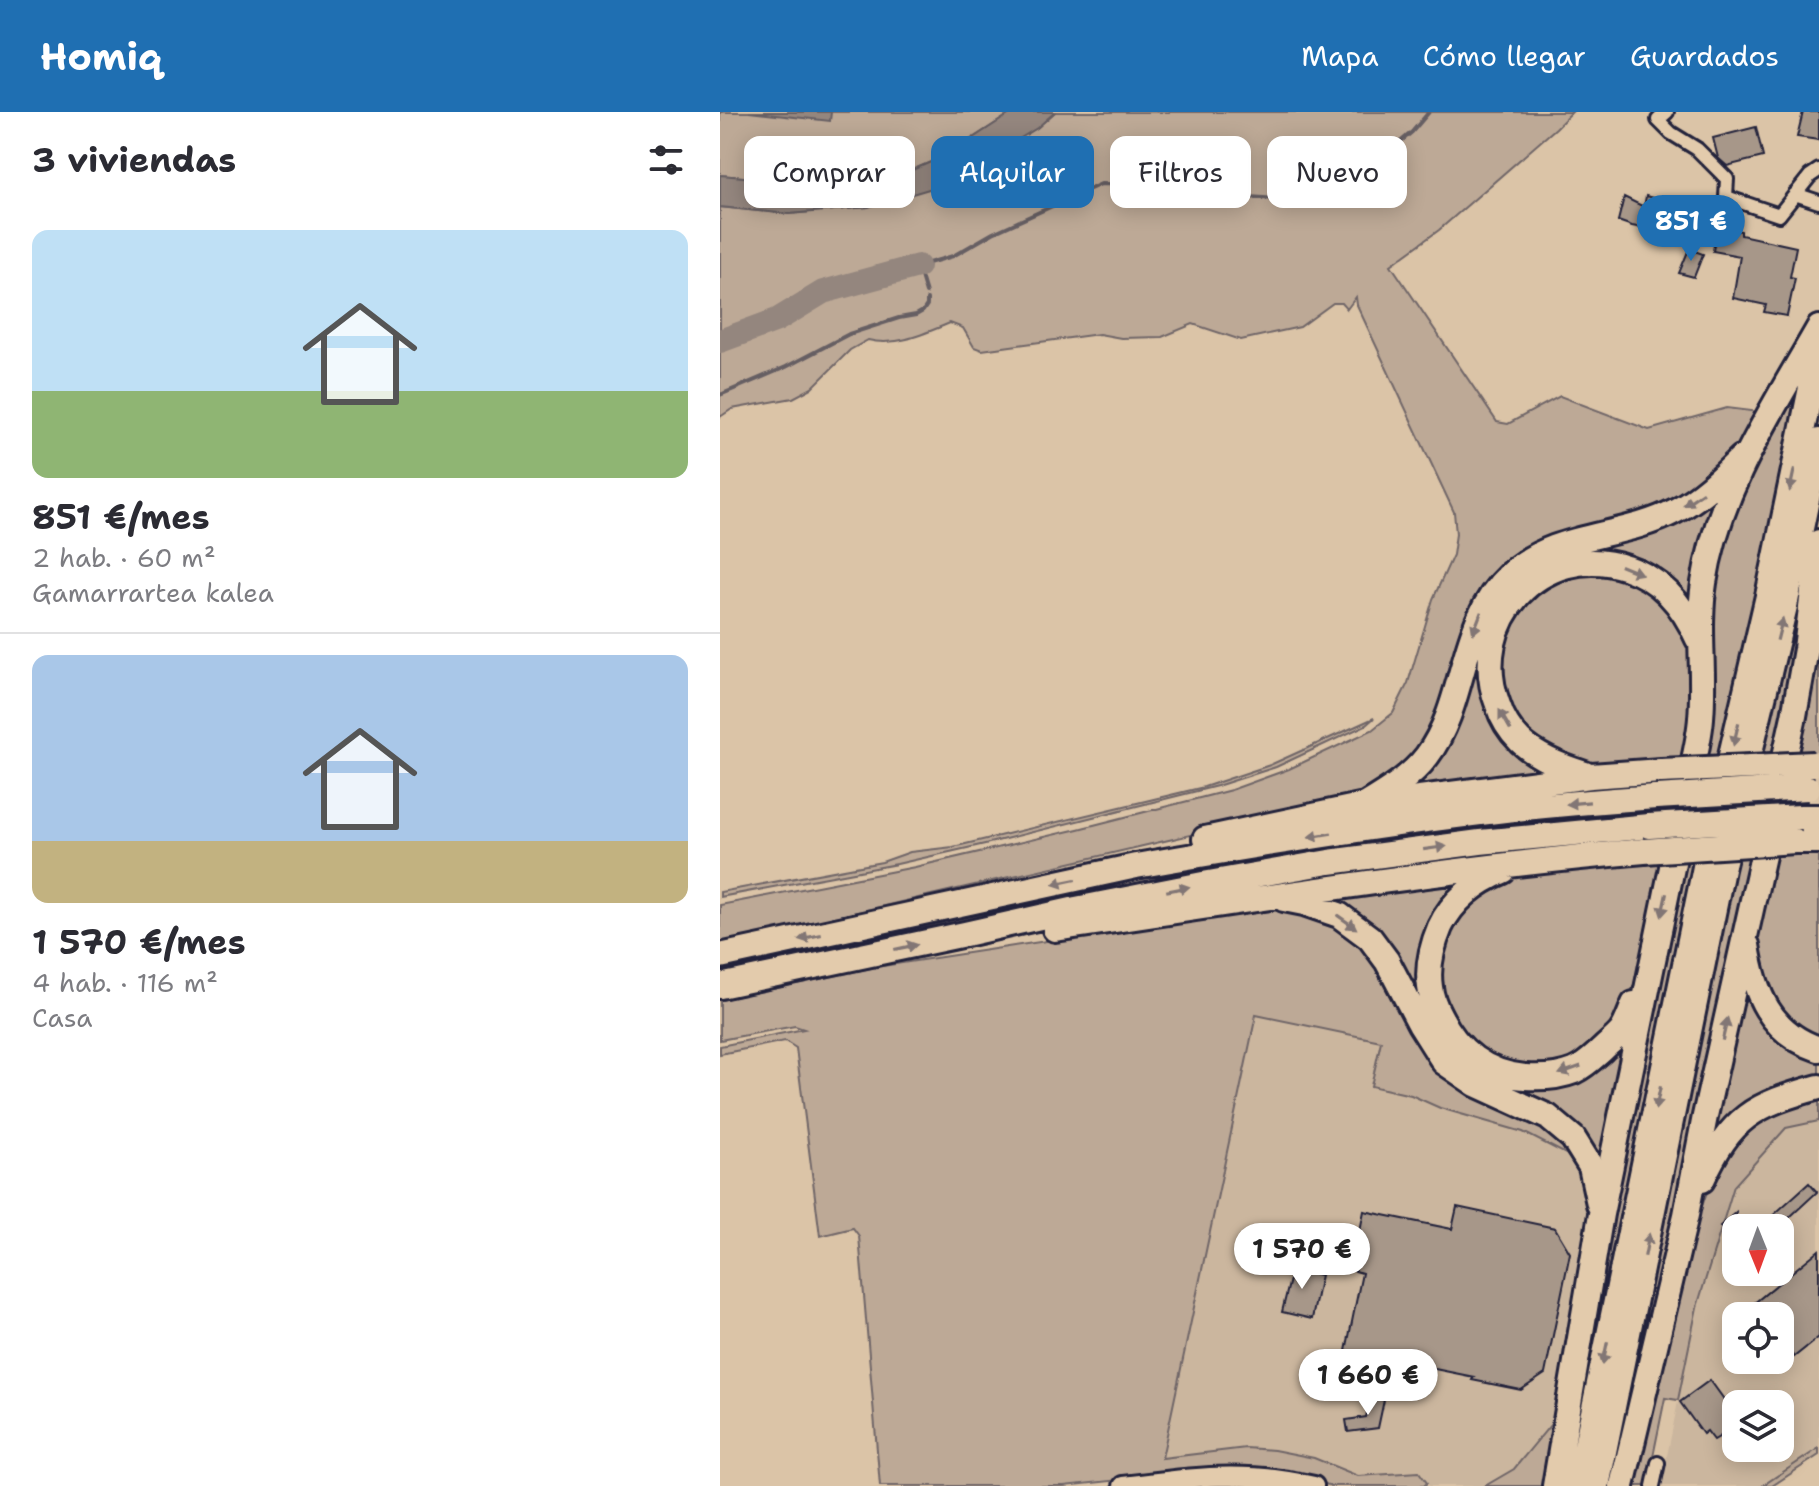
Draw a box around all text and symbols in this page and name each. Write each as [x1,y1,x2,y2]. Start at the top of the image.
text: Homiq [40,31,162,82]
text: Mapa [1301,37,1379,75]
text: Cómo llegar [1423,37,1586,75]
text: Guardados [1630,37,1779,75]
chip: Comprar [744,136,915,208]
chip: Alquilar [931,136,1094,208]
chip: Filtros [1110,136,1251,208]
chip: Nuevo [1267,136,1407,208]
text: 3 viviendas [32,137,236,183]
icon: filters [644,138,688,182]
pin: 851 € [1635,195,1747,263]
text: 851 € [1655,203,1727,238]
icon: home [288,282,432,426]
one-way arrow [1785,468,1798,493]
one-way arrow [1683,492,1704,507]
text: 851 €/mes [32,494,210,540]
text: 2 hab. · 60 m² [32,540,216,575]
one-way arrow [1619,564,1643,577]
text: Gamarrartea kalea [32,575,274,610]
one-way arrow [1470,612,1483,636]
one-way arrow [1774,616,1787,641]
icon: home [288,707,432,851]
one-way arrow [1498,709,1512,731]
one-way arrow [1729,722,1742,747]
one-way arrow [1565,797,1590,810]
one-way arrow [1307,829,1332,842]
one-way arrow [1423,841,1448,854]
one-way arrow [1052,876,1077,889]
one-way arrow [1166,882,1191,895]
one-way arrow [1657,893,1670,918]
one-way arrow [1337,914,1358,929]
text: 1 570 €/mes [32,919,246,965]
one-way arrow [798,931,823,944]
one-way arrow [894,940,919,953]
text: 4 hab. · 116 m² [32,965,218,1000]
text: Casa [32,1000,92,1035]
one-way arrow [1719,1016,1732,1041]
one-way arrow [1558,1064,1582,1077]
one-way arrow [1651,1086,1664,1111]
north arrow [1722,1214,1794,1286]
map controls [1722,1214,1794,1462]
pin: 1 570 € [1228,1223,1376,1291]
text: 1 570 € [1252,1231,1352,1266]
one-way arrow [1641,1232,1653,1257]
button: locate [1722,1302,1794,1374]
one-way arrow [1598,1340,1611,1365]
pin: 1 660 € [1294,1349,1442,1417]
text: 1 660 € [1317,1357,1419,1392]
button: layers [1722,1390,1794,1462]

